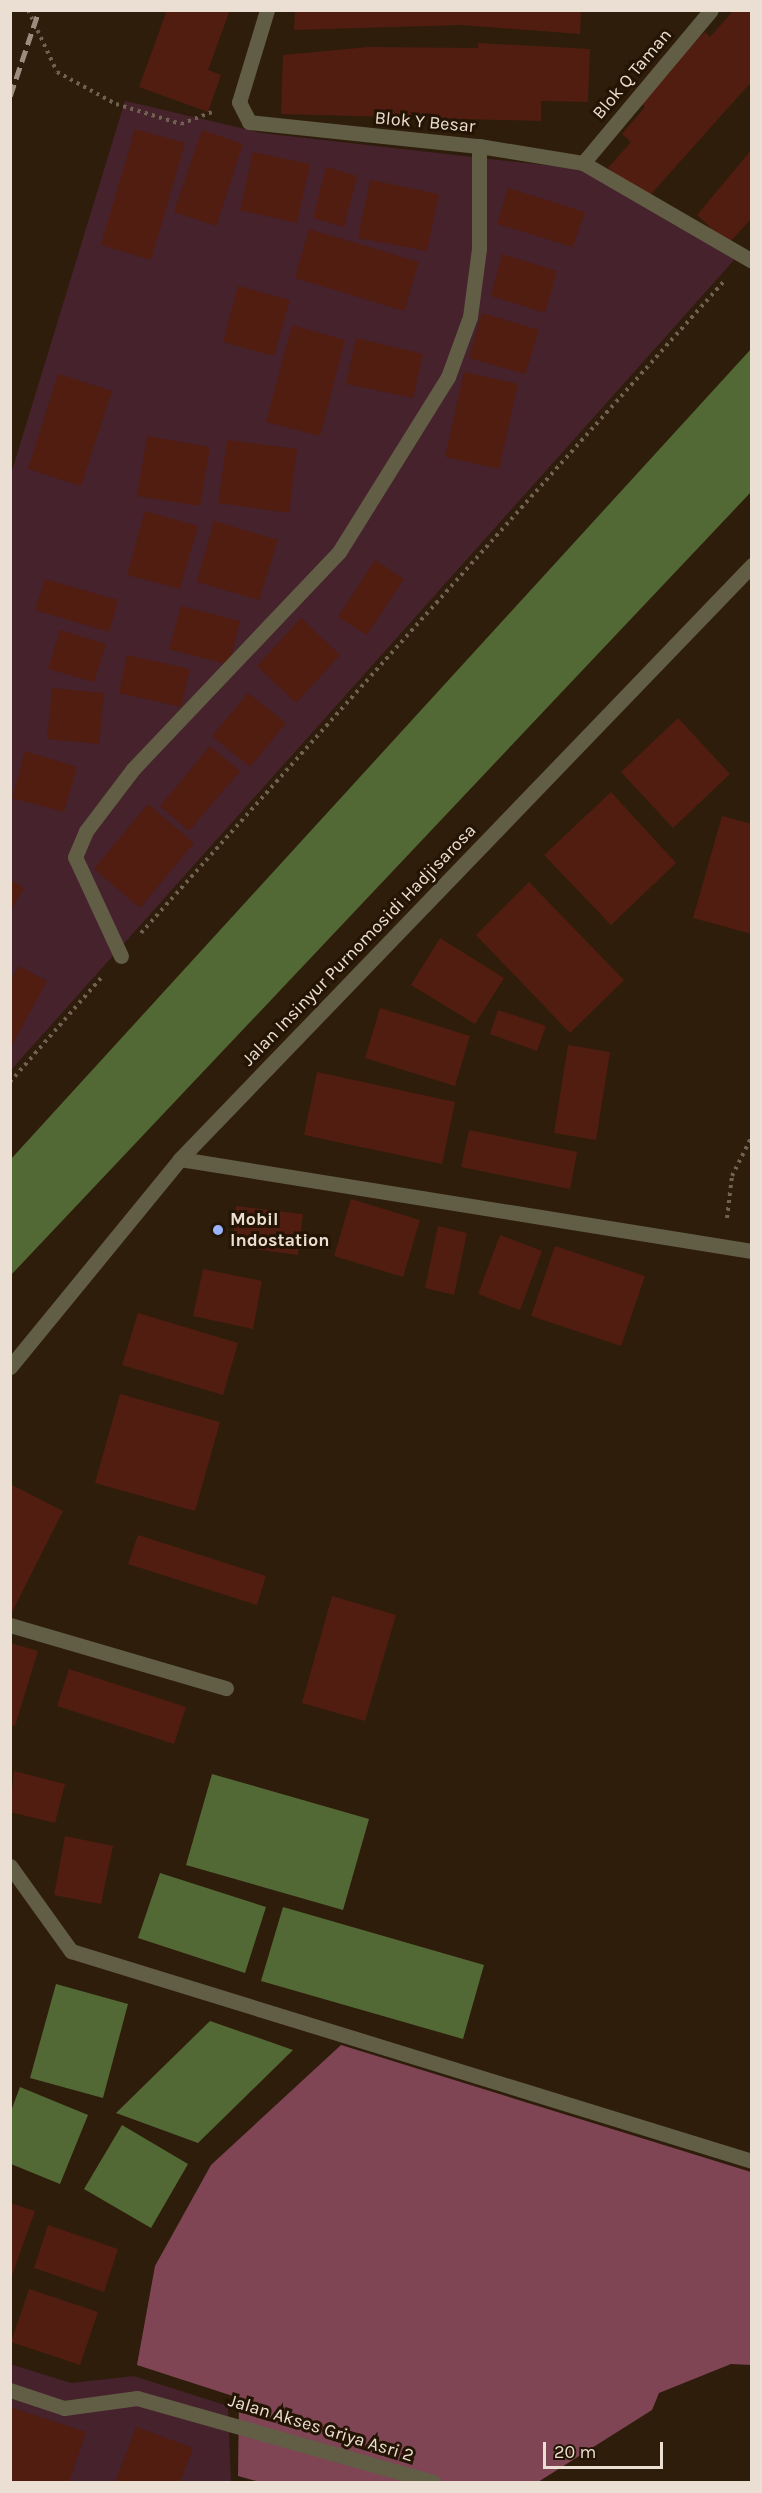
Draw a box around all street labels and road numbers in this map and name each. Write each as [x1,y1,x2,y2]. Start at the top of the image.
street label: Blok Q Taman [588,24,676,124]
street label: Blok Y Besar [374,107,476,137]
street label: Jalan Insinyur Purnomosidi Hadjisarosa [237,820,481,1070]
street label: Jalan Akses Griya Asri 2 [226,2390,416,2466]

